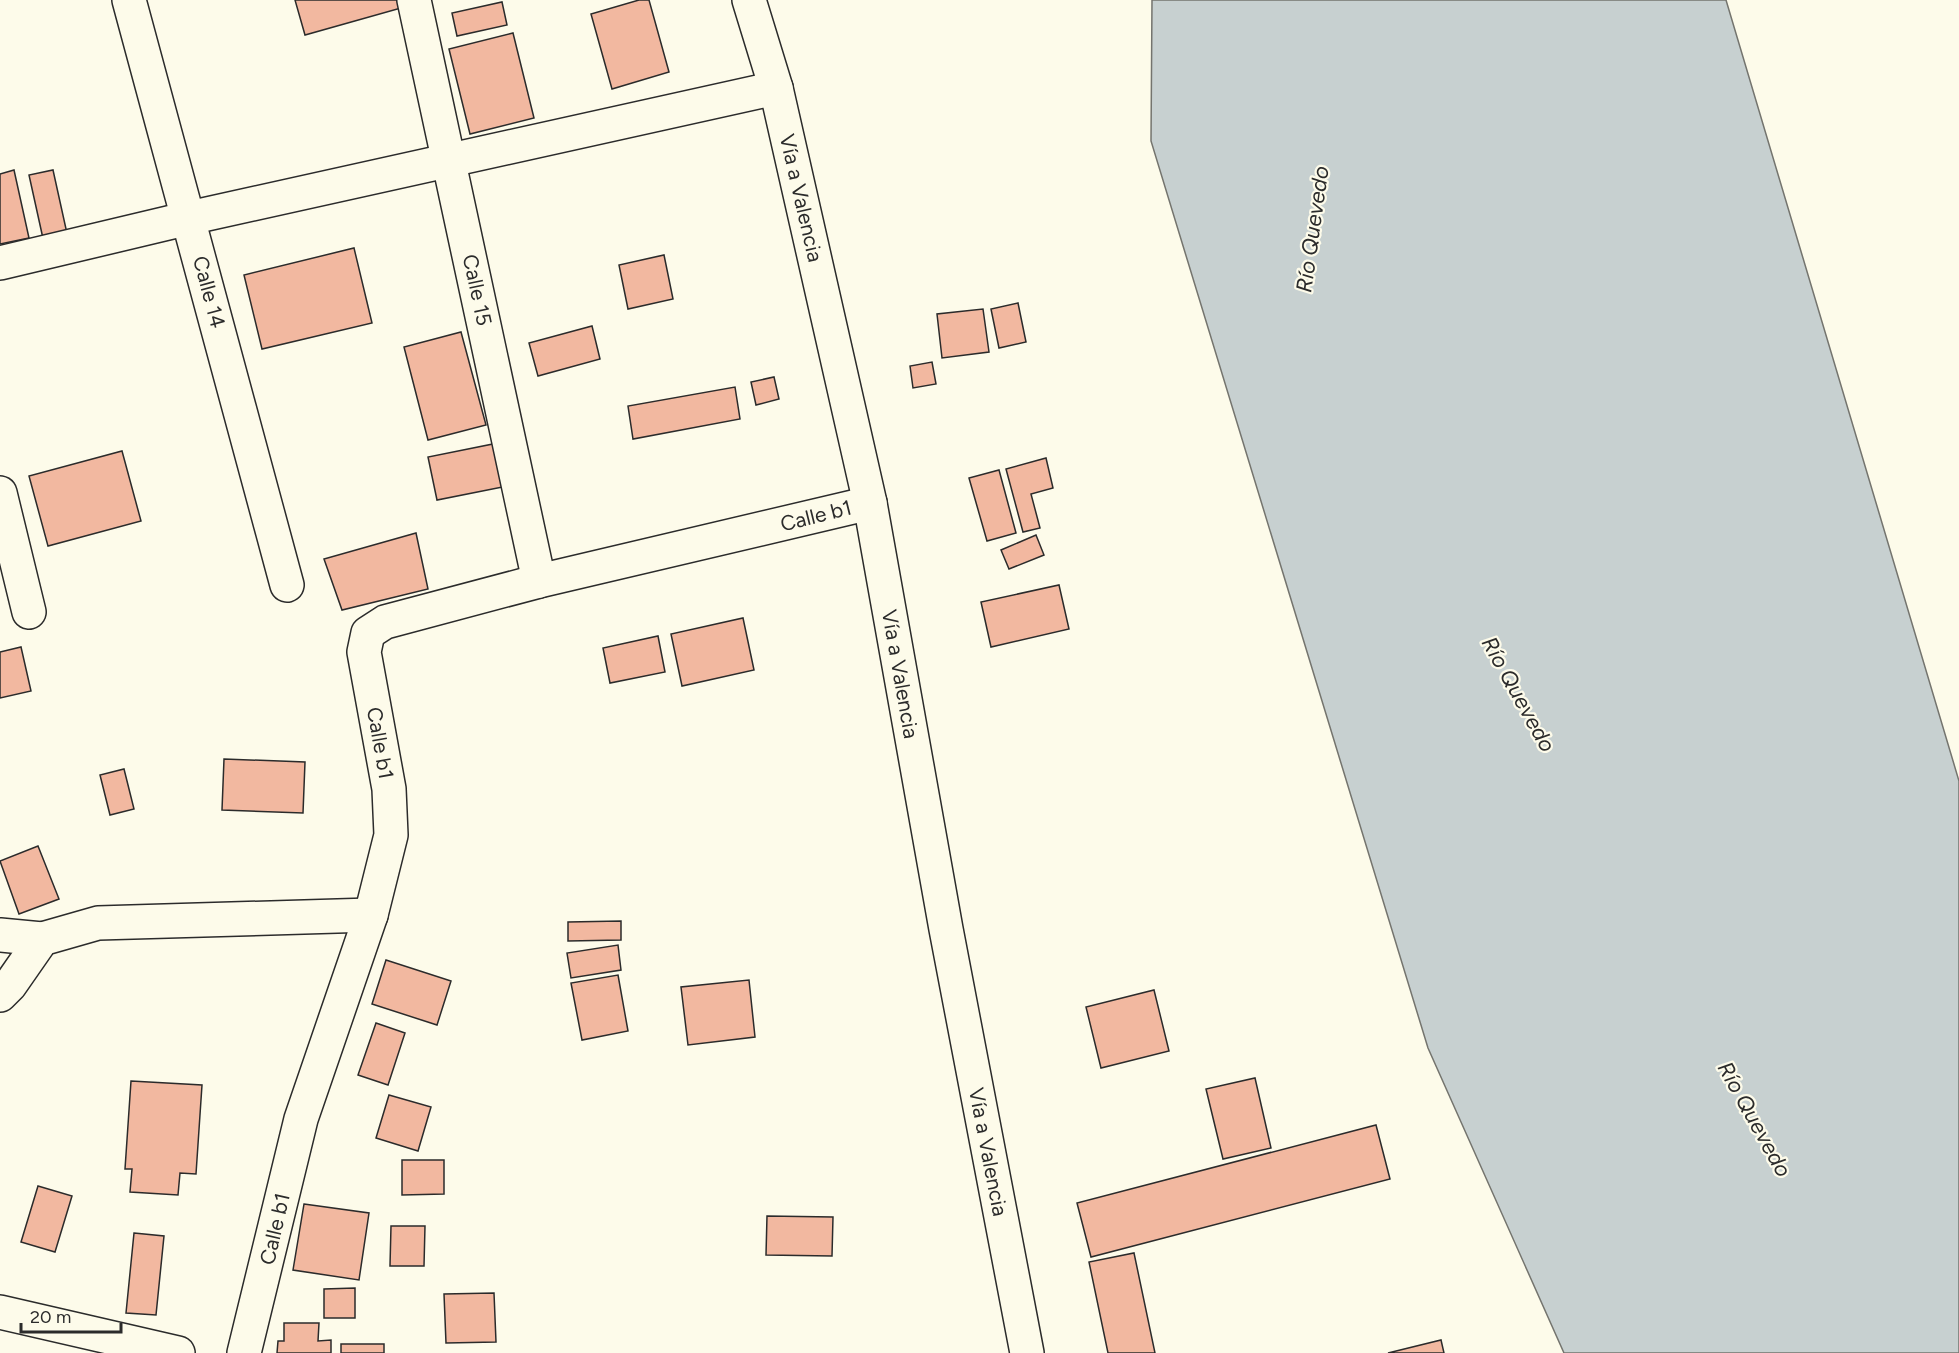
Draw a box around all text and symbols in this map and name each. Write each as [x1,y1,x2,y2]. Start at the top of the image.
street label: Vía a Valencia [775,132,828,264]
water label: Río Quevedo [1290,164,1335,294]
street label: Calle 15 [458,252,497,328]
street label: Calle 14 [188,253,231,331]
street label: Calle b1 [778,495,854,536]
street label: Vía a Valencia [877,608,924,740]
water label: Río Quevedo [1476,632,1561,757]
street label: Calle b1 [362,705,399,781]
water label: Río Quevedo [1712,1057,1797,1182]
street label: Vía a Valencia [964,1086,1013,1218]
street label: Calle b1 [254,1191,295,1267]
scale bar [21,1296,122,1334]
text: 20 m [30,1306,71,1328]

